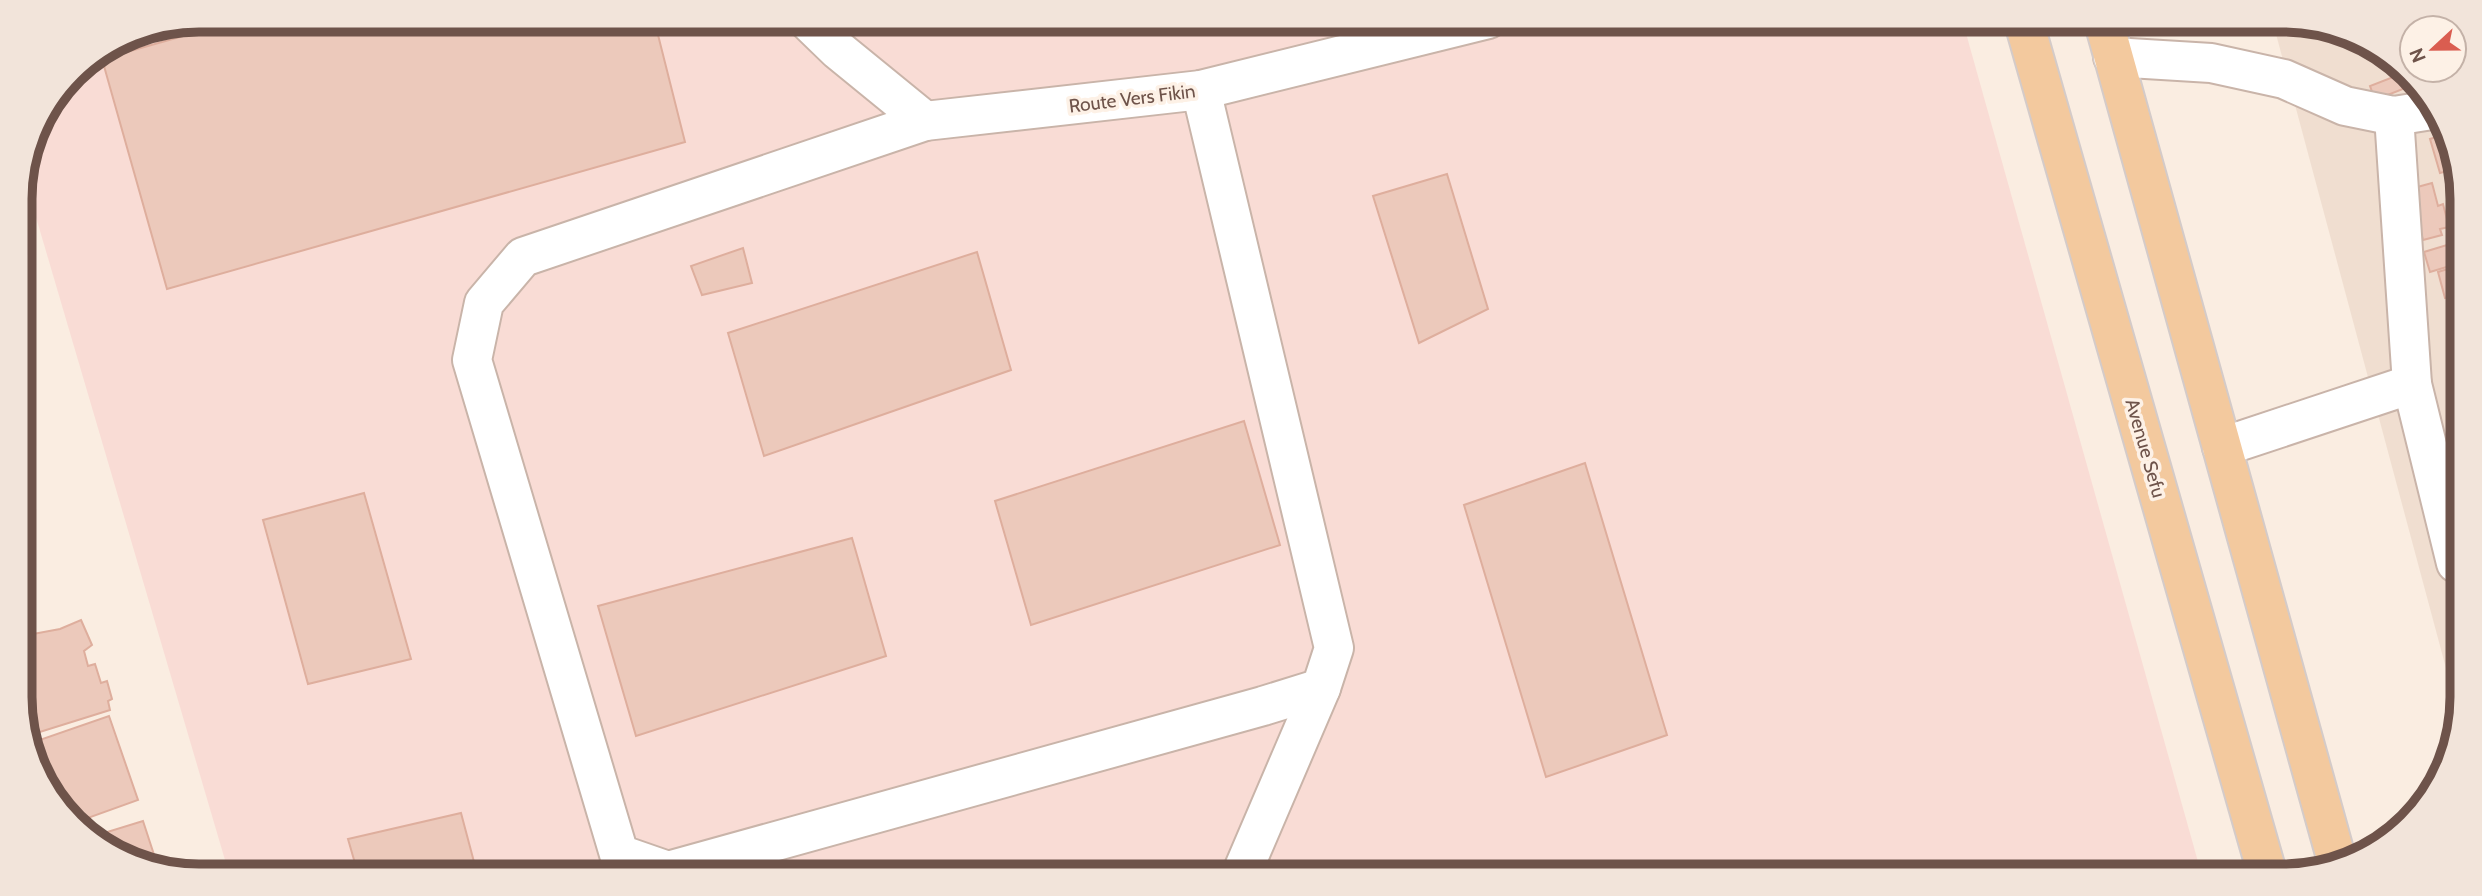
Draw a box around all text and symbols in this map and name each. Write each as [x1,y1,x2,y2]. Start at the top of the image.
north arrow [2398,14,2468,84]
text: N [2405,45,2431,66]
street label: Route Vers Fikin [1068,79,1197,118]
street label: Avenue Sefu [2120,396,2171,500]

